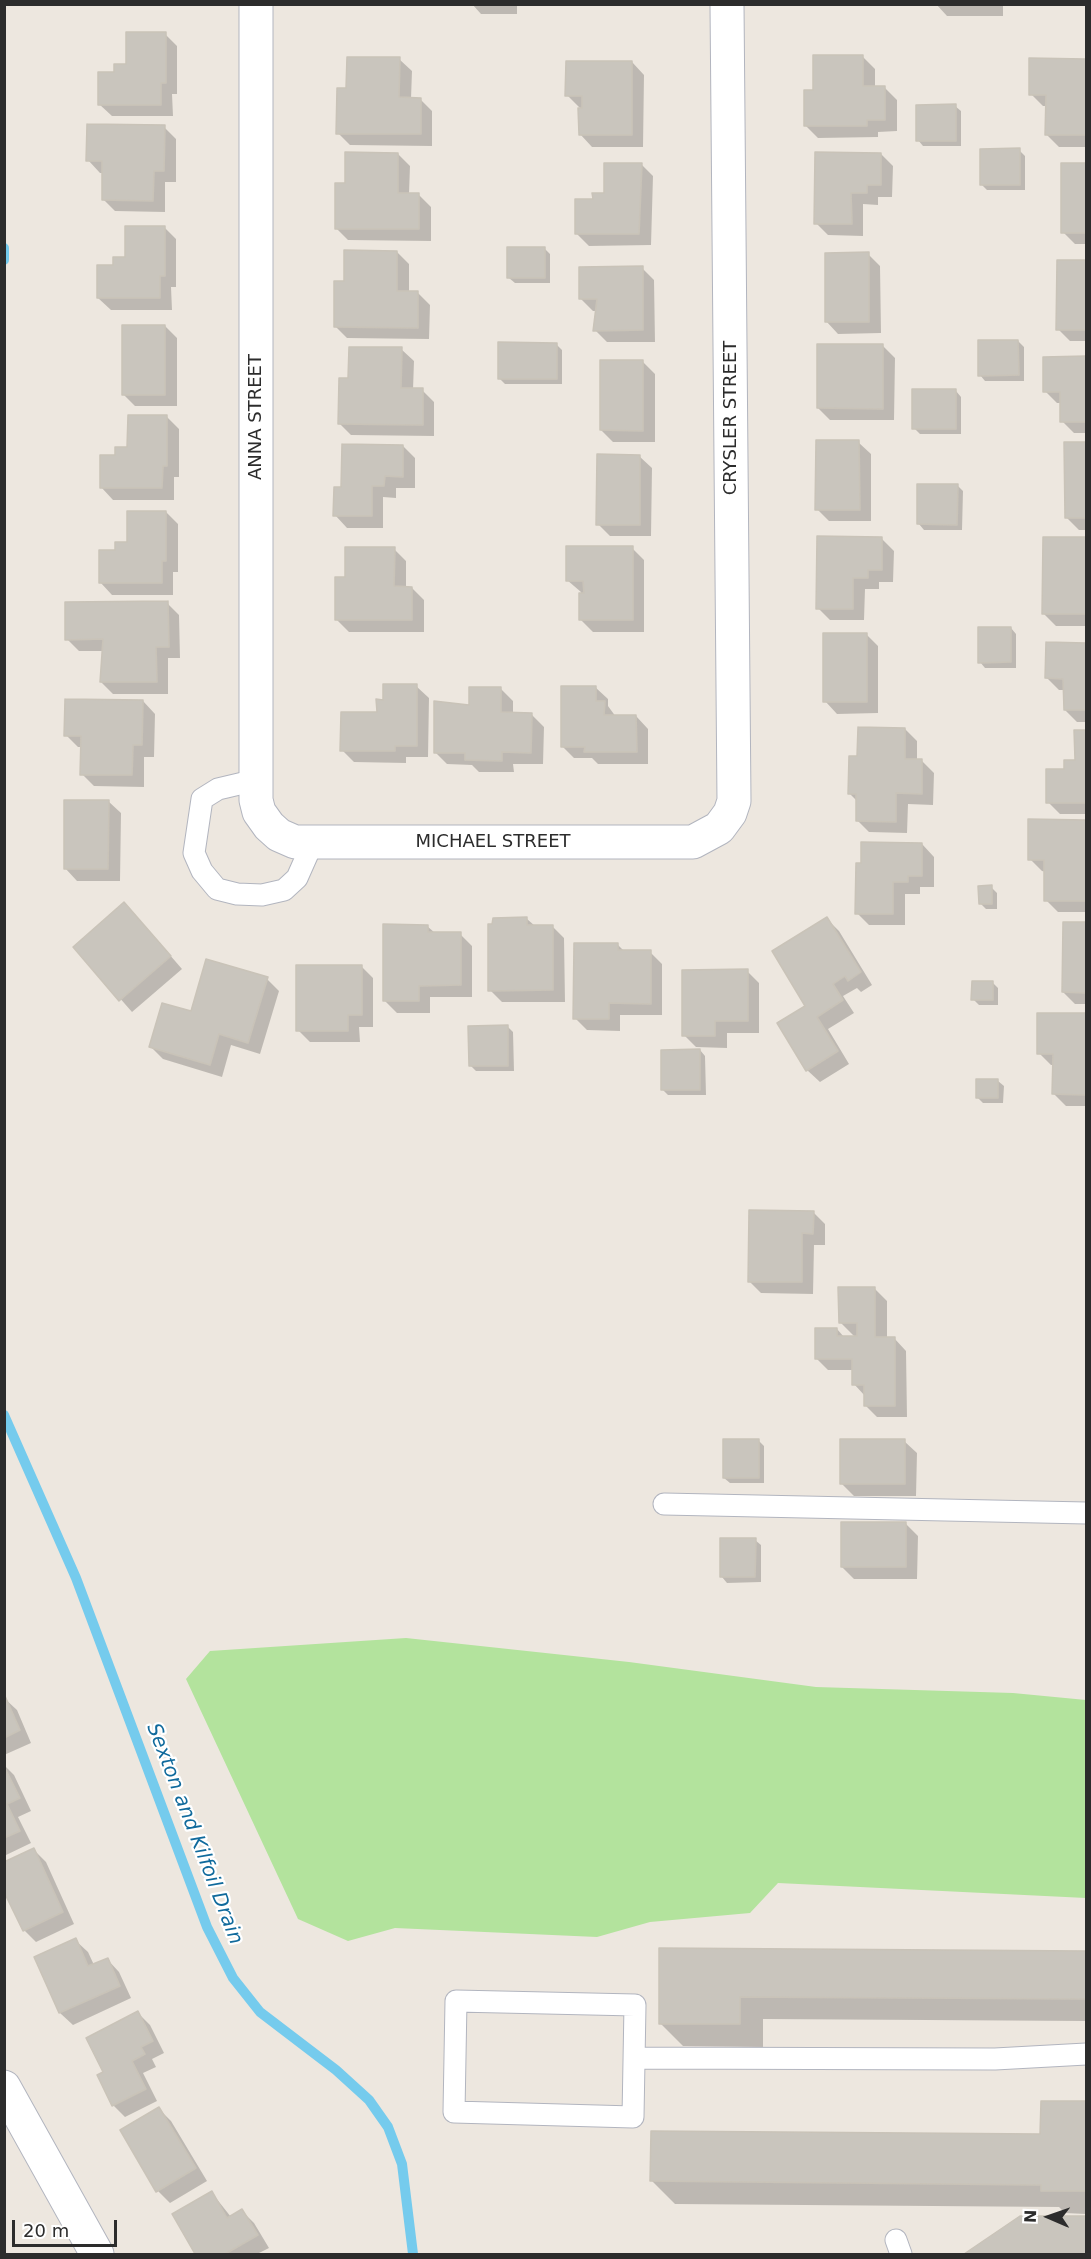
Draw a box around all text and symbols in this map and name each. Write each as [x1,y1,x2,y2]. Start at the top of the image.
street label: CRYSLER STREET [720,341,742,495]
street label: ANNA STREET [245,354,267,480]
street label: MICHAEL STREET [415,831,571,853]
water label: Sexton and Kilfoil Drain [141,1720,247,1948]
north arrow [1019,2187,1079,2247]
scale bar [15,2208,120,2246]
text: N [1021,2209,1040,2223]
text: 20 m [23,2220,69,2241]

